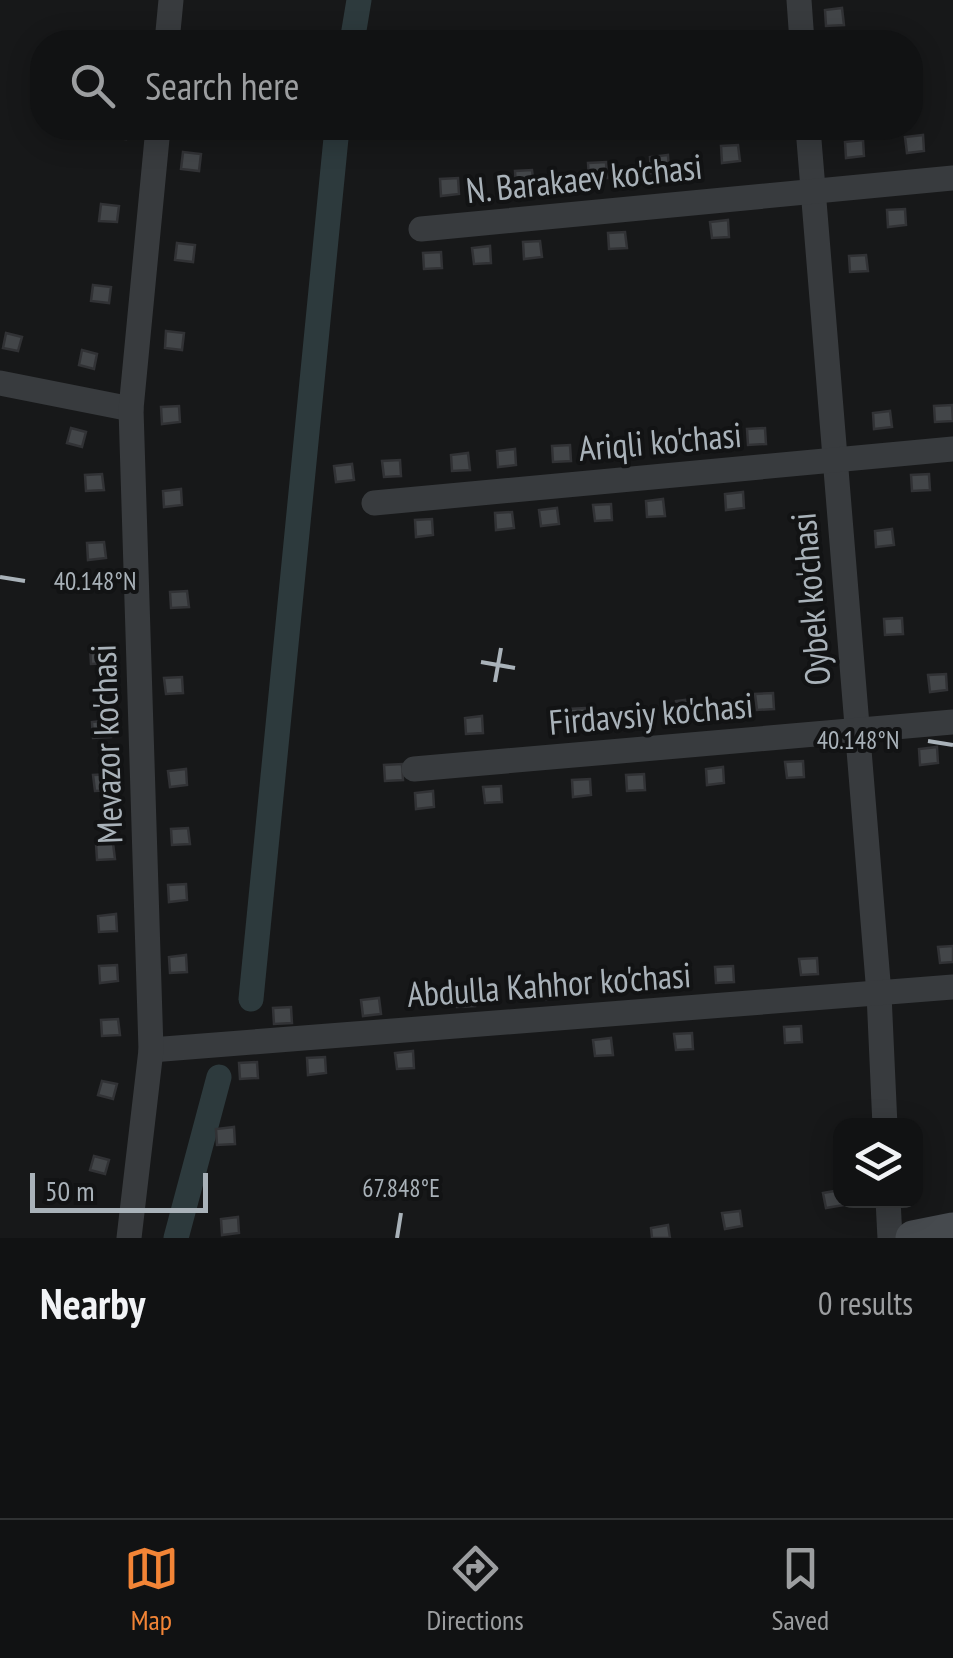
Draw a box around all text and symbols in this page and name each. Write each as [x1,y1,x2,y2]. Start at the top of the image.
search box [30,30,923,140]
icon: search [65,58,120,113]
text: Search here [145,61,299,110]
street label: N. Barakaev ko'chasi [464,143,704,213]
street label: Ariqli ko'chasi [577,411,743,471]
street label: Oybek ko'chasi [780,511,840,687]
text: 40.148°N [54,565,136,597]
street label: Mevazor ko'chasi [80,643,132,845]
street label: Firdavsiy ko'chasi [547,681,755,745]
text: 40.148°N [817,724,899,756]
street label: Abdulla Kahhor ko'chasi [405,951,693,1017]
map controls [833,1118,923,1208]
button: layers [833,1118,923,1208]
scale bar [30,1168,208,1212]
text: 50 m [45,1172,94,1209]
text: 67.848°E [362,1172,440,1204]
text: Nearby [40,1276,145,1331]
text: 0 results [818,1282,913,1324]
tab: Map [124,1541,179,1638]
tab: Directions [426,1541,524,1638]
tab: Saved [771,1541,829,1638]

